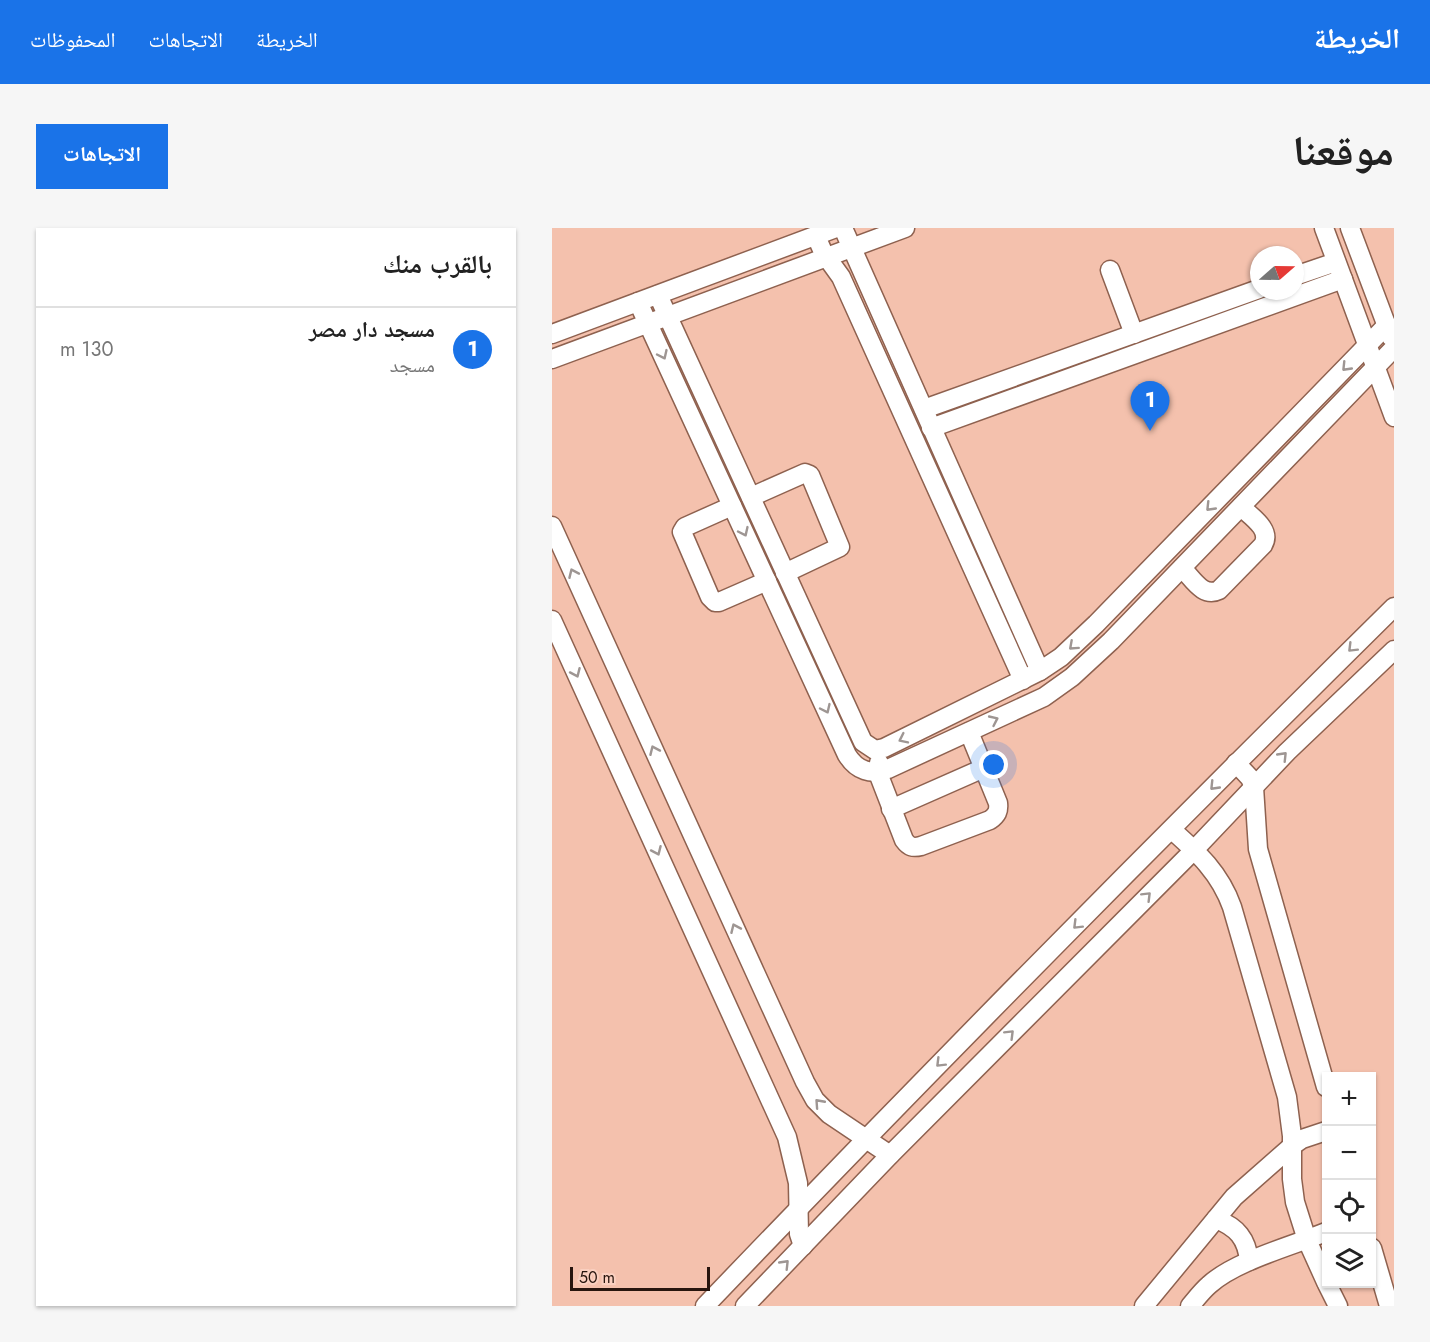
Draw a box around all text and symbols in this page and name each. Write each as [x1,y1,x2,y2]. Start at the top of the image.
text: الخريطة [1314,18,1400,59]
text: المحفوظات [30,25,115,55]
text: الاتجاهات [148,25,223,55]
text: الخريطة [256,25,318,55]
text: موقعنا [1293,120,1394,181]
button: الاتجاهات [36,124,168,189]
text: بالقرب منك [383,245,492,283]
north arrow [1250,246,1304,300]
text: مسجد دار مصر [309,313,435,345]
text: 130 m [60,335,114,364]
text: 1 [467,335,478,364]
one-way arrow [655,349,667,360]
text: مسجد [390,351,435,380]
one-way arrow [1342,360,1353,370]
pin: 1 [1130,382,1170,431]
one-way arrow [1206,500,1217,510]
one-way arrow [737,526,749,537]
one-way arrow [569,568,581,579]
one-way arrow [1070,639,1080,650]
one-way arrow [1349,641,1360,652]
one-way arrow [569,667,581,678]
one-way arrow [819,703,831,714]
one-way arrow [988,715,999,727]
one-way arrow [898,731,909,743]
one-way arrow [649,746,661,757]
your location [979,750,1008,779]
one-way arrow [1276,753,1287,763]
one-way arrow [1210,779,1221,789]
one-way arrow [650,844,662,855]
one-way arrow [1140,893,1151,904]
one-way arrow [1074,917,1085,928]
one-way arrow [730,923,742,934]
one-way arrow [1002,1031,1013,1042]
one-way arrow [936,1056,946,1067]
map controls [1322,1072,1376,1288]
button: + [1322,1072,1376,1126]
one-way arrow [815,1099,826,1110]
button: − [1322,1126,1376,1180]
button: locate [1322,1180,1376,1234]
button: layers [1322,1234,1376,1288]
one-way arrow [778,1261,789,1272]
scale bar [570,1264,710,1292]
text: 50 m [579,1266,615,1289]

